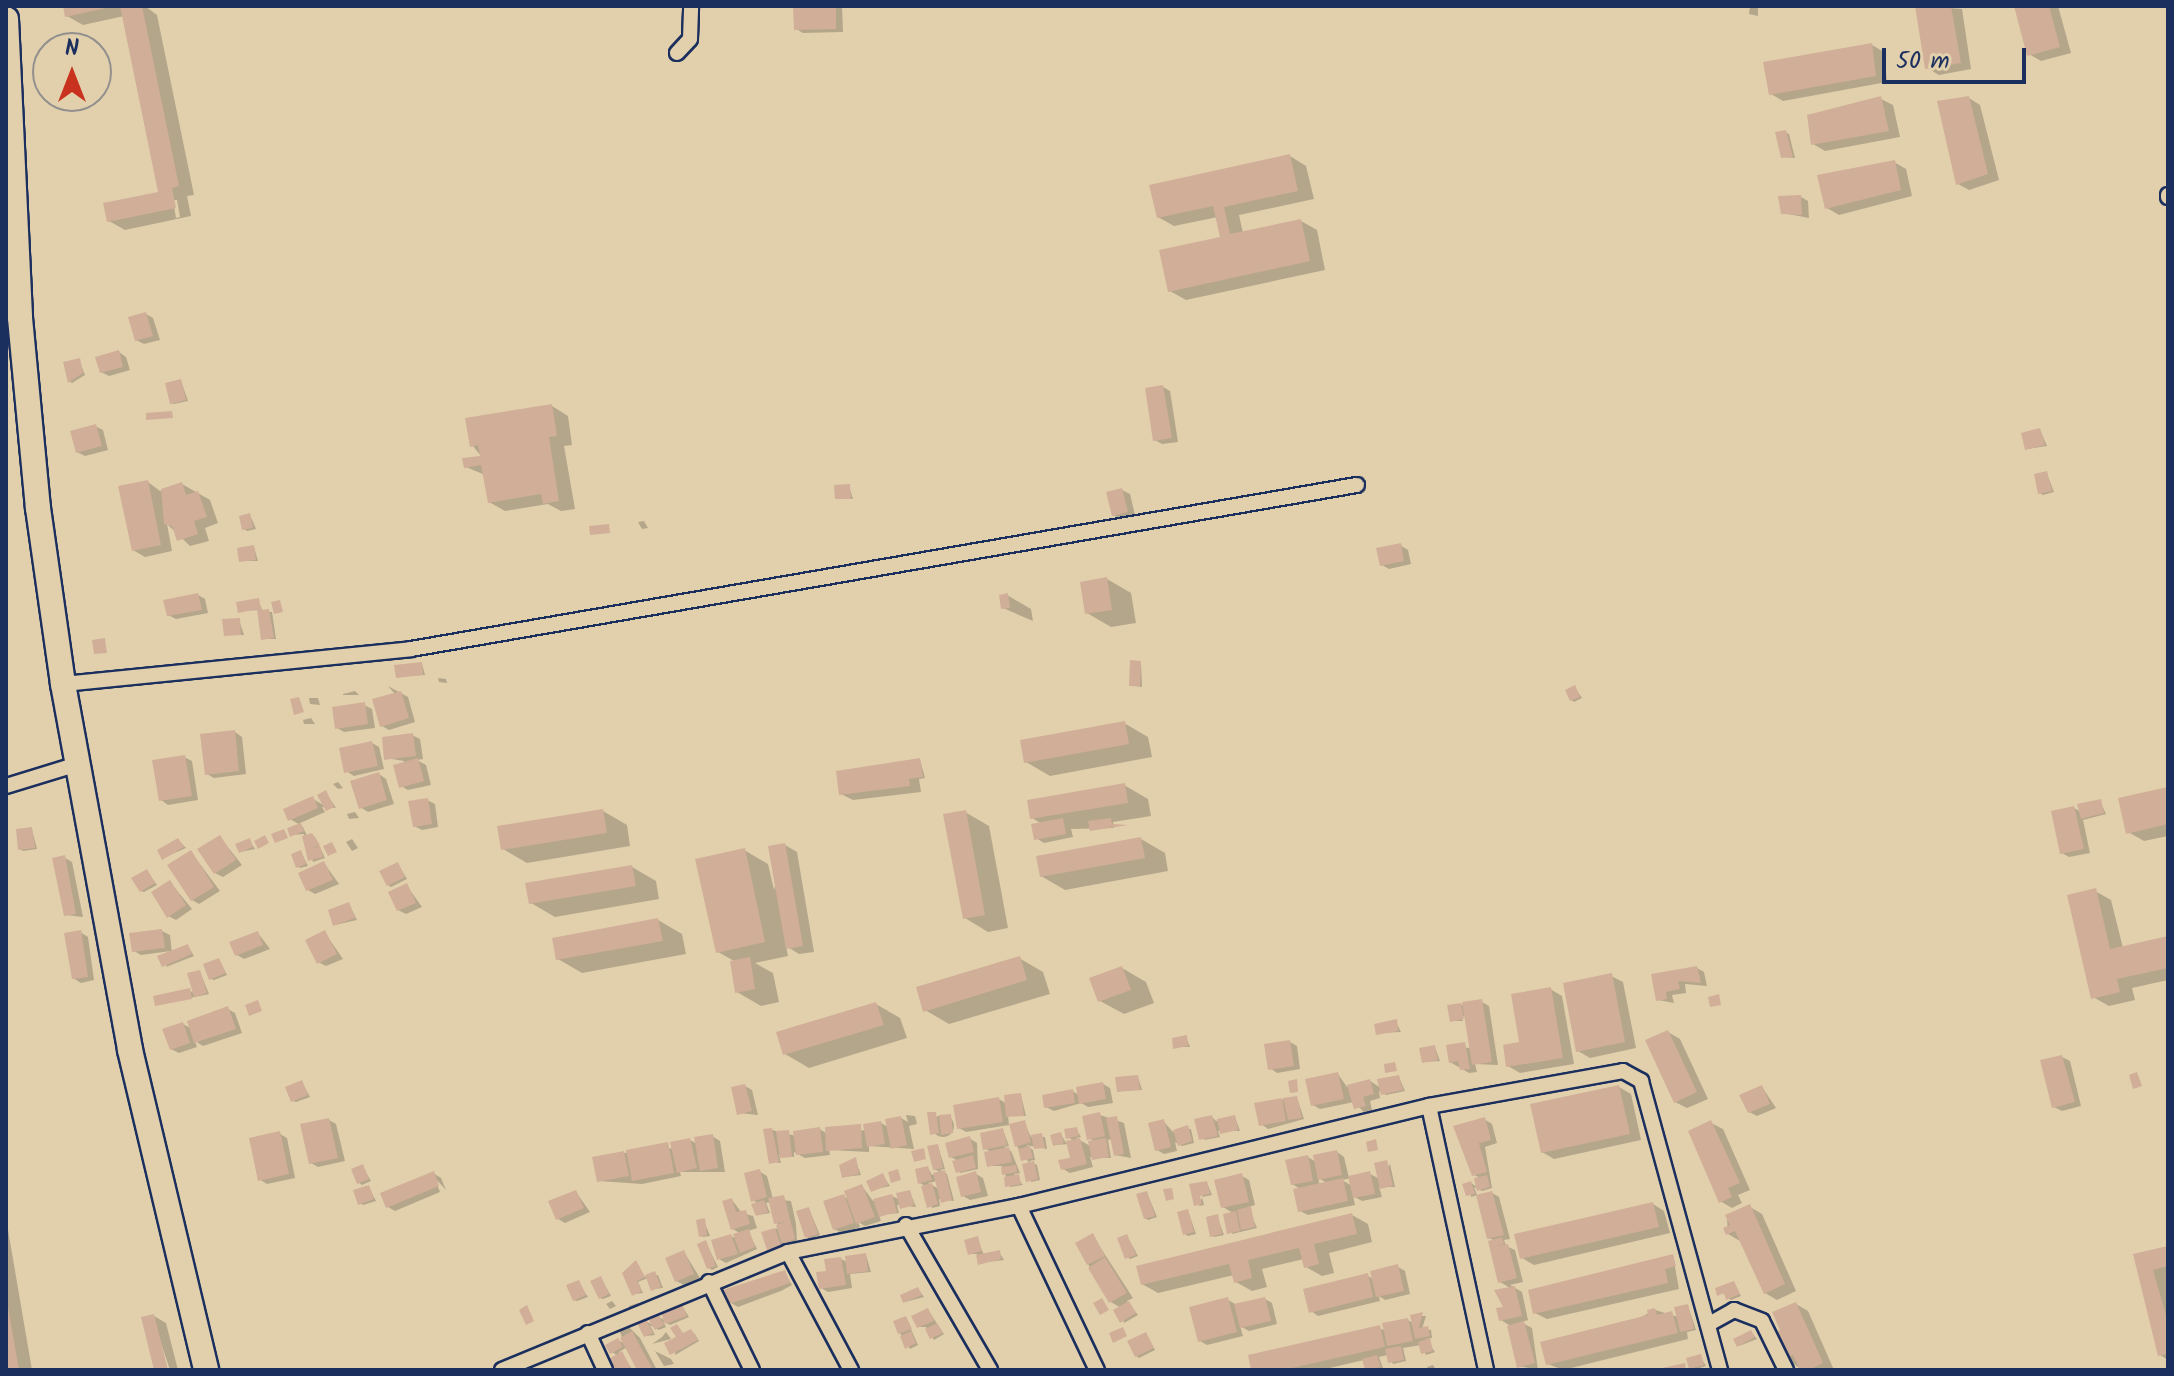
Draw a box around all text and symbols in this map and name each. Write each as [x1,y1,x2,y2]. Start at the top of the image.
north arrow [32,32,112,112]
text: N [65,32,79,67]
scale bar [1886,32,2030,82]
text: 50 m [1896,42,1950,81]

